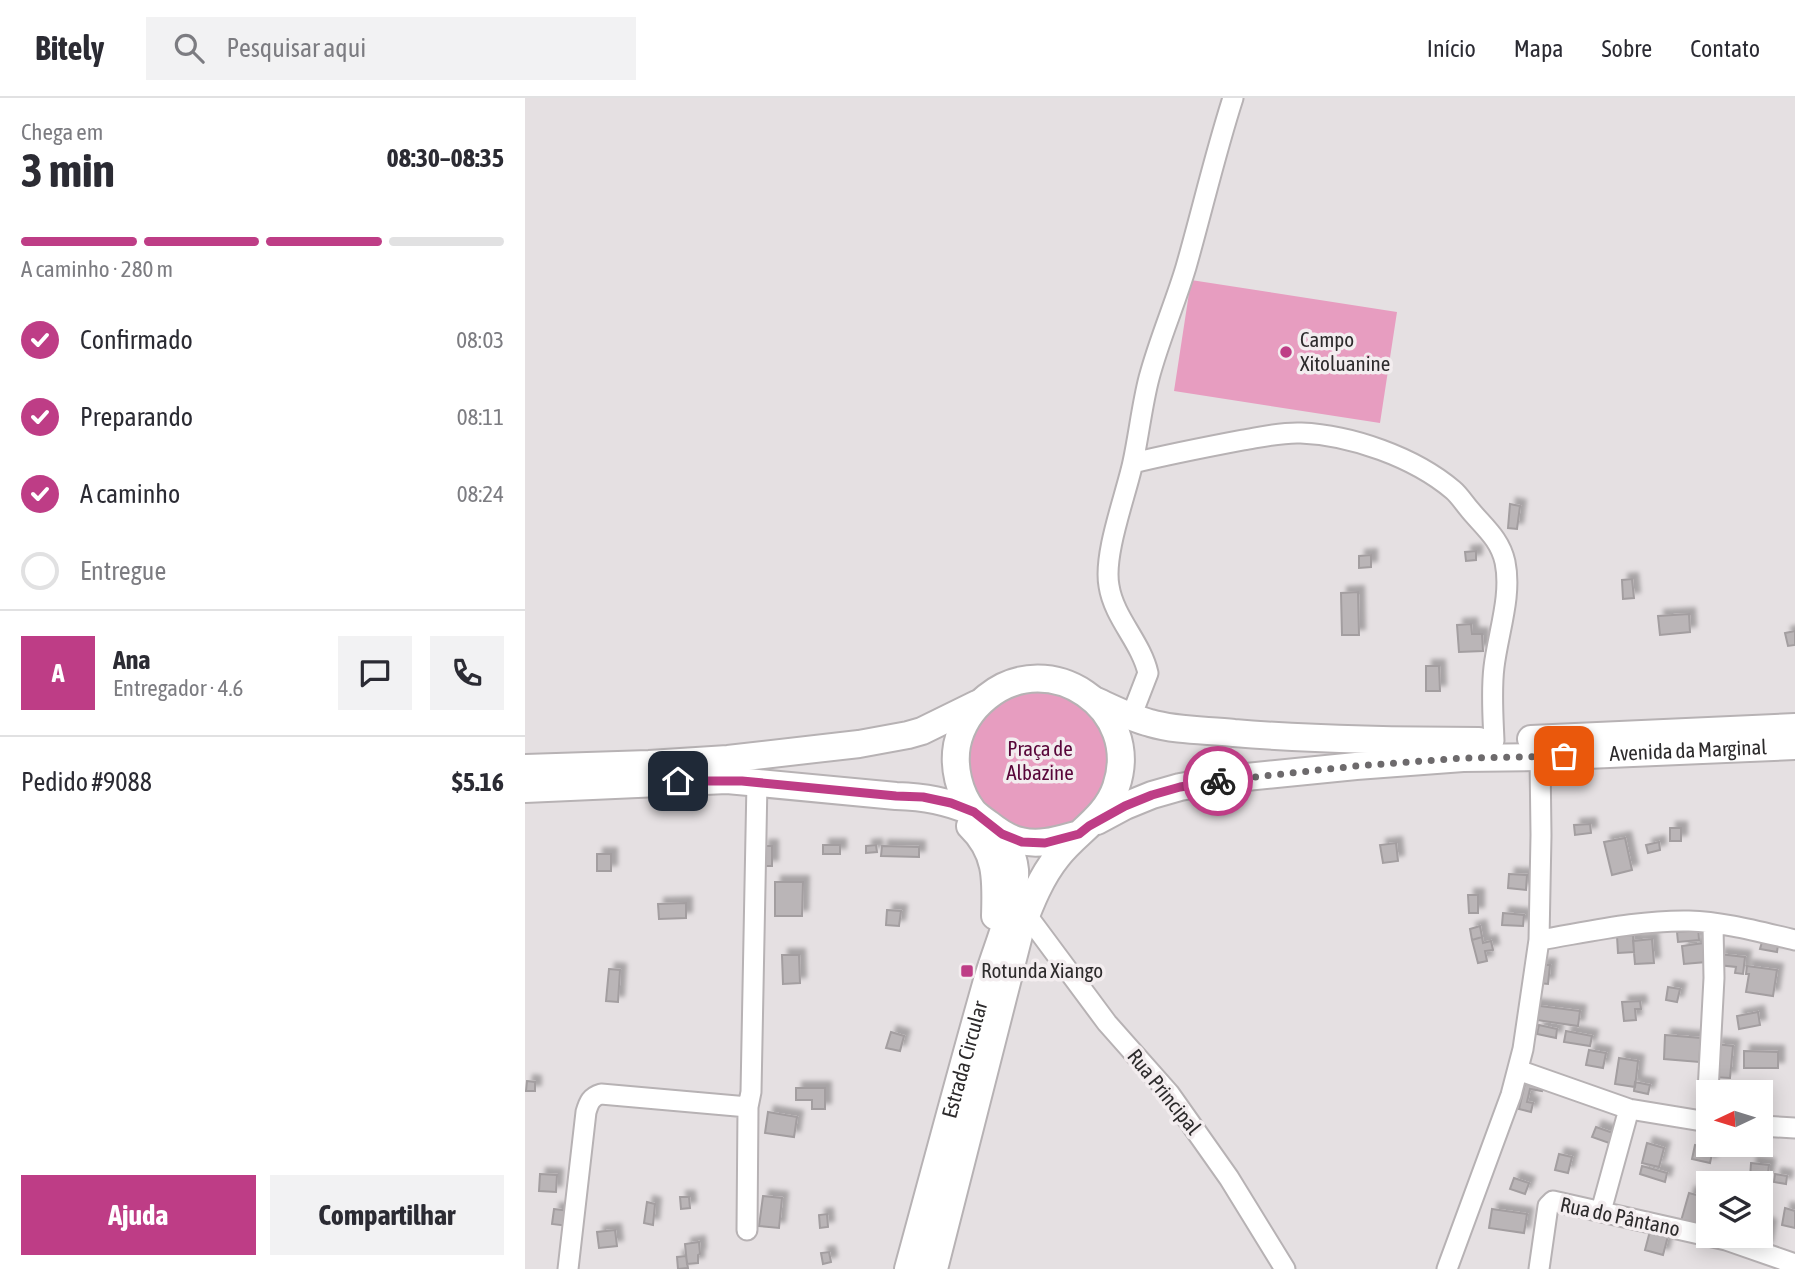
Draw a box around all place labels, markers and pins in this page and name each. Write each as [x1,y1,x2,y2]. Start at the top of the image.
place label: Campo Xitoluanine [1300,327,1390,375]
marker: Campo Xitoluanine [1278,344,1294,360]
pin [1534,726,1594,786]
pin [648,751,708,811]
place label: Rotunda Xiango [981,958,1103,982]
marker: Rotunda Xiango [959,963,975,979]

